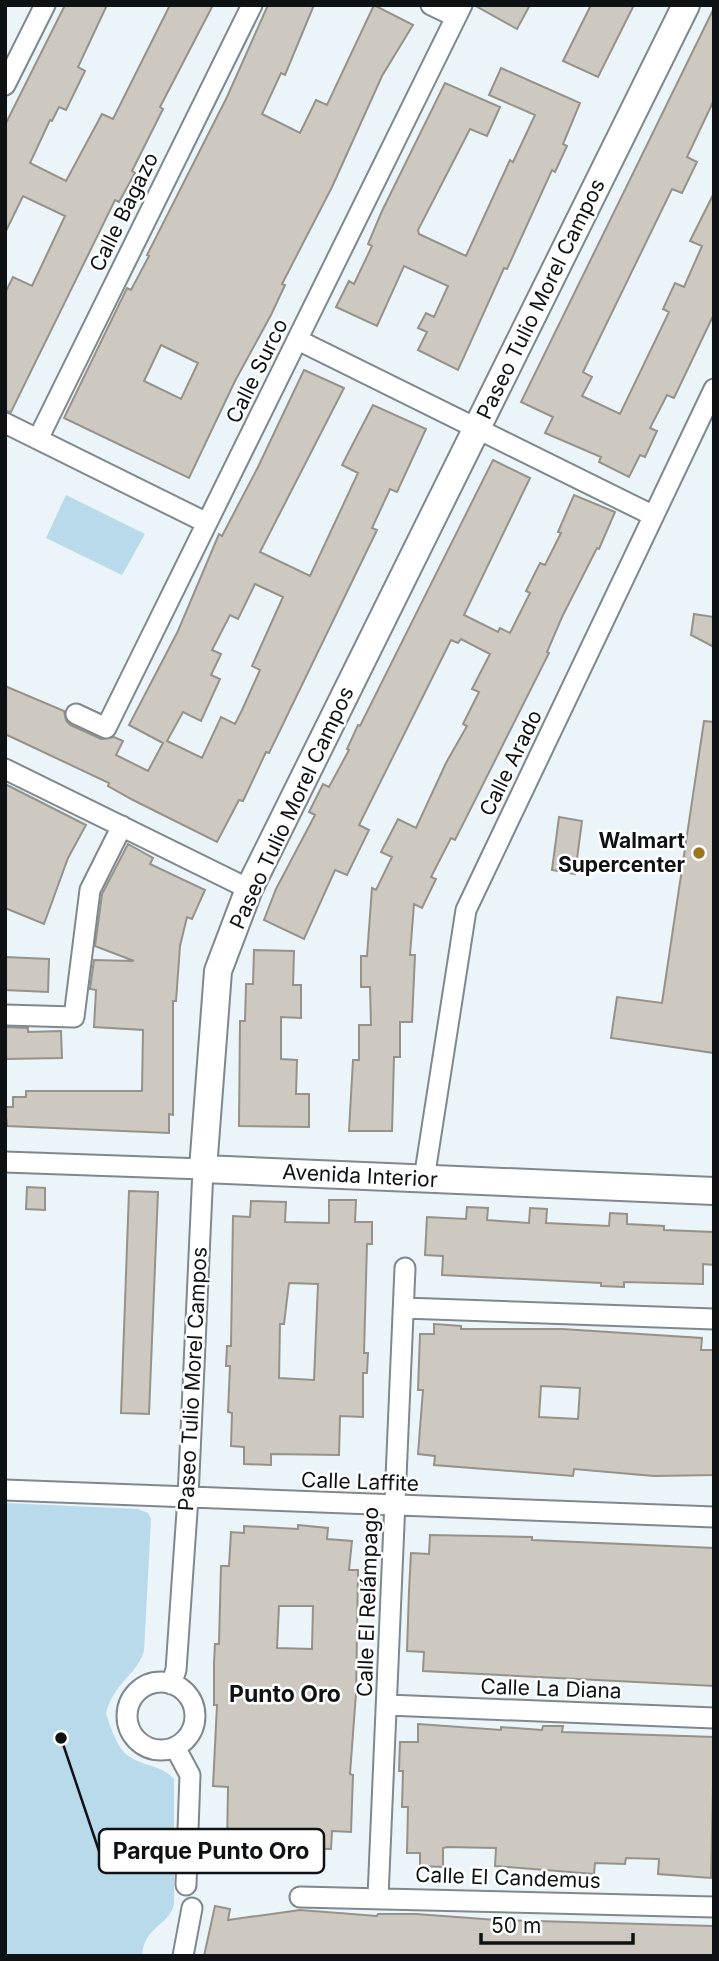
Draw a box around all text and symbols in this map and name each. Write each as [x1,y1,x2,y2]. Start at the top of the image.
street label: Calle Bagazo [84,148,163,275]
street label: Paseo Tulio Morel Campos [471,174,610,423]
street label: Calle Surco [220,314,293,427]
street label: Paseo Tulio Morel Campos [224,683,359,933]
street label: Calle Arado [474,706,547,820]
place label: Walmart Supercenter [558,828,685,877]
marker: Walmart Supercenter [691,845,707,861]
street label: Avenida Interior [282,1159,438,1192]
street label: Paseo Tulio Morel Campos [173,1246,212,1512]
street label: Calle Laffite [301,1467,419,1496]
street label: Calle El Relámpago [352,1507,383,1697]
street label: Calle La Diana [480,1674,622,1703]
district label: Punto Oro [229,1680,341,1708]
callout: Parque Punto Oro [99,1829,324,1873]
text: Parque Punto Oro [113,1837,309,1865]
street label: Calle El Candemus [415,1862,601,1893]
scale bar [481,1902,633,1946]
text: 50 m [491,1913,541,1938]

